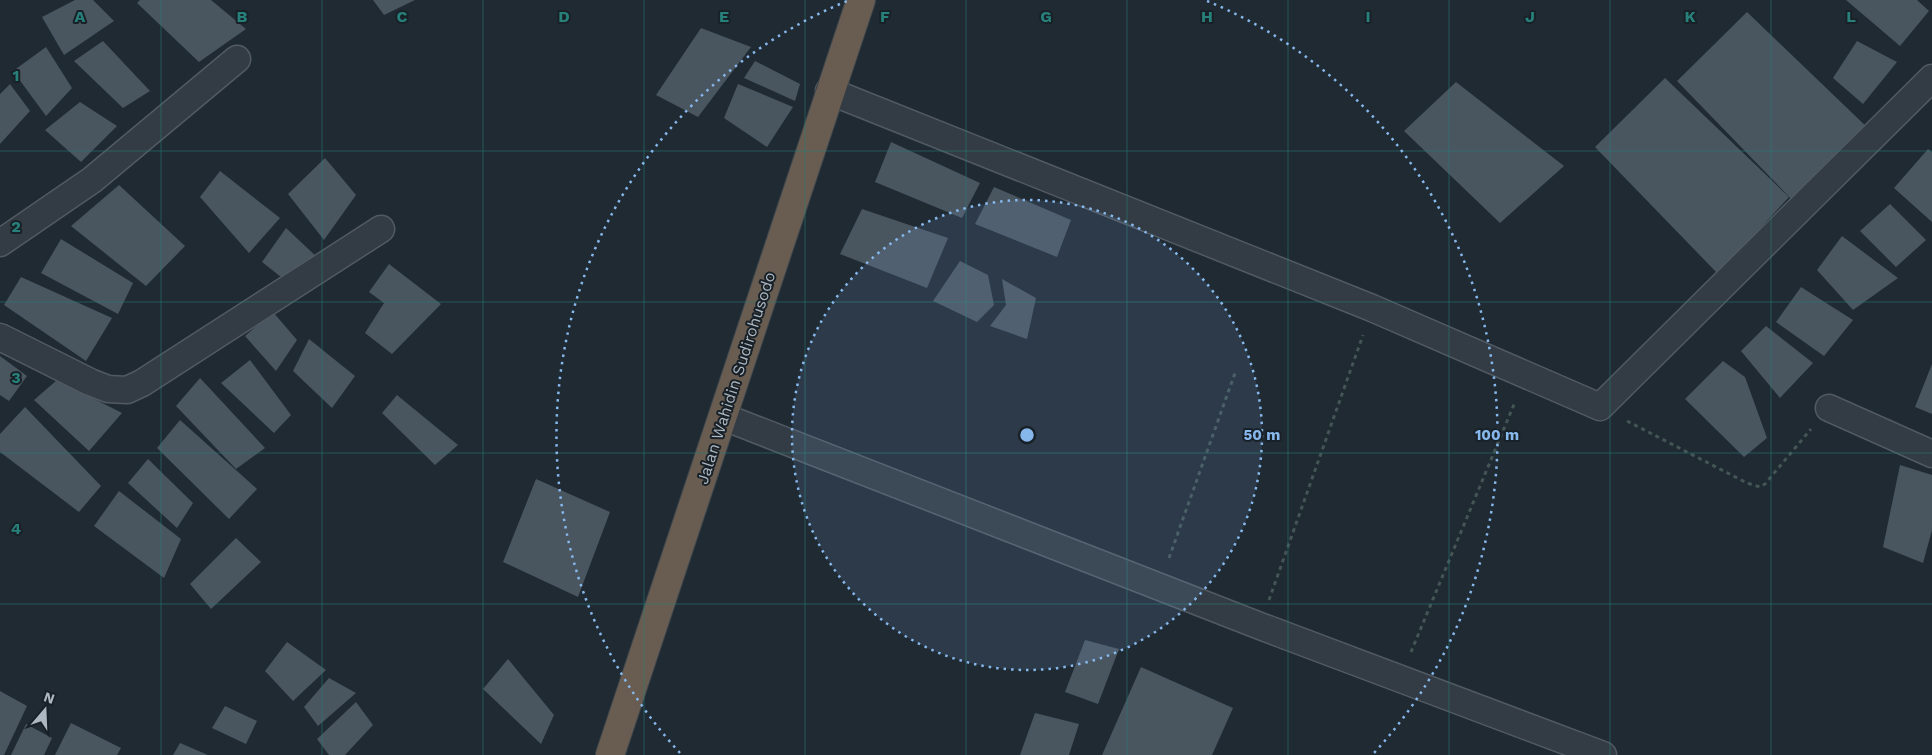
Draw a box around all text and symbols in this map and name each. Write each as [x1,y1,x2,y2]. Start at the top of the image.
text: A [75,7,86,26]
text: B [237,7,248,26]
text: C [397,7,408,26]
text: D [558,7,570,26]
text: E [719,7,729,26]
text: F [880,7,890,26]
text: G [1040,7,1052,26]
text: H [1201,7,1213,26]
text: I [1365,7,1371,26]
text: J [1525,7,1535,26]
text: K [1684,7,1696,26]
text: L [1846,7,1856,26]
text: 1 [13,66,19,85]
text: 2 [11,217,21,236]
street label: Jalan Wahidin Sudirohusodo [693,269,779,487]
text: 3 [11,368,21,387]
centre of rings [1018,426,1036,444]
text: 50 m [1244,426,1280,444]
text: 100 m [1475,426,1519,444]
text: 4 [11,519,21,538]
north arrow [20,685,70,735]
text: N [42,688,57,707]

